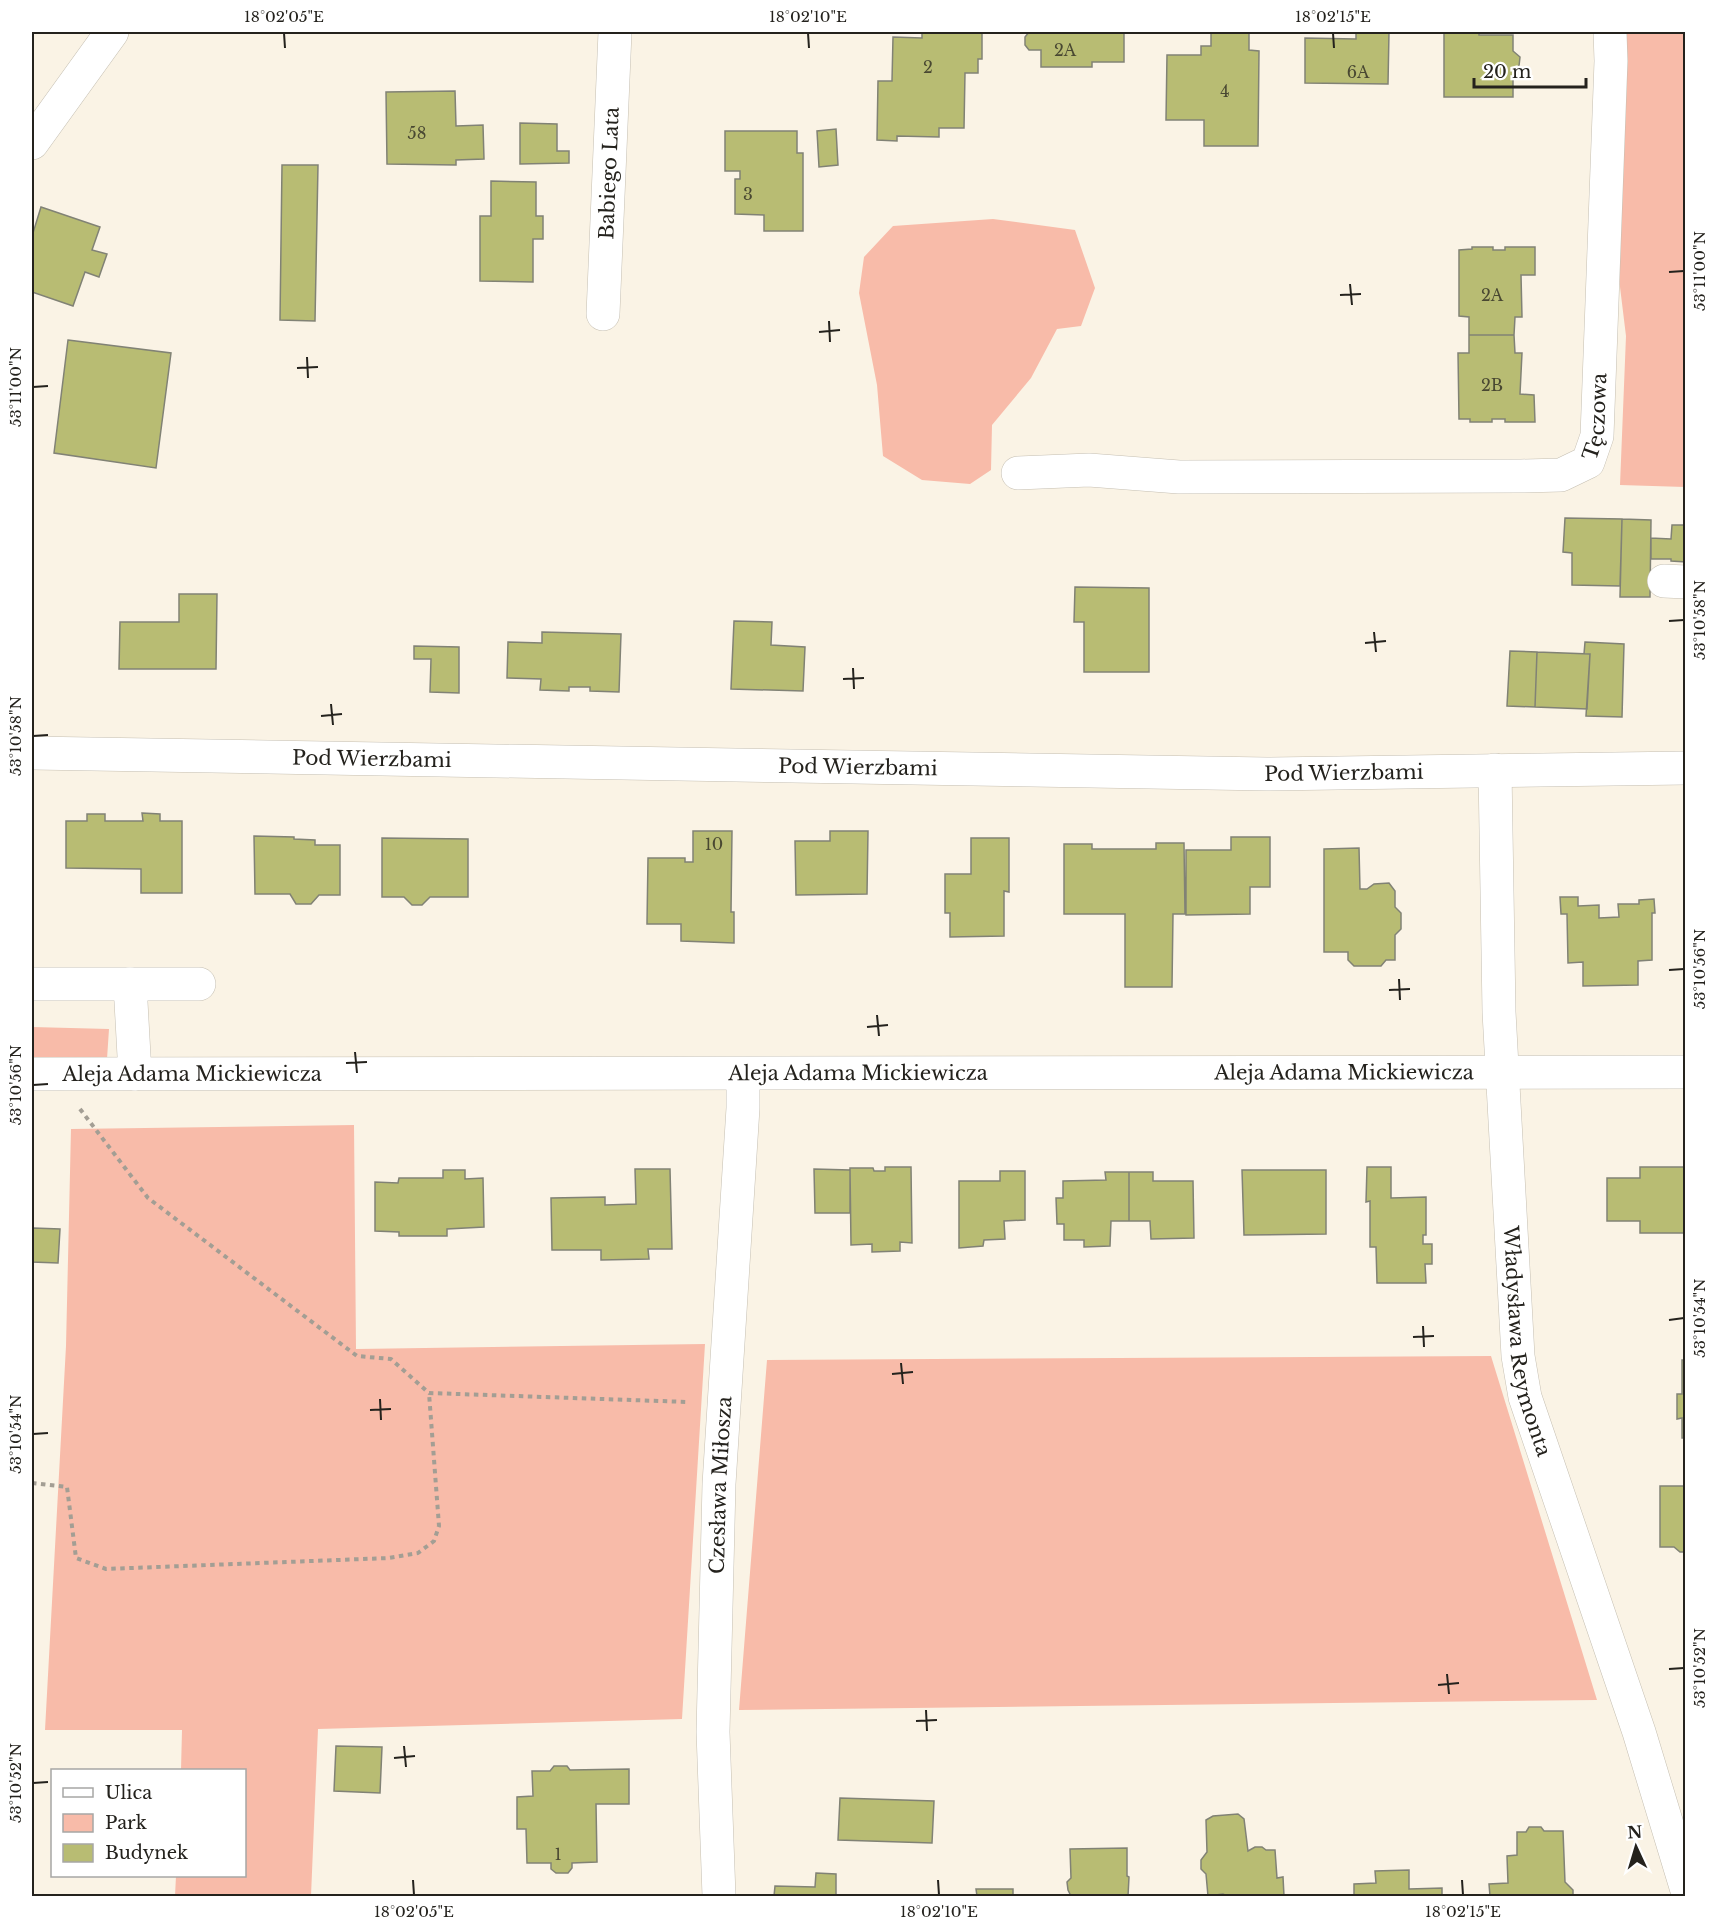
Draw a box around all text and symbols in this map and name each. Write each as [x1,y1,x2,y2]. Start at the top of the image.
text: 18°02'05"E [244,7,324,26]
text: 18°02'10"E [769,7,847,26]
text: 18°02'15"E [1295,7,1371,26]
house number: 2A [1054,40,1077,60]
scale bar [1474,51,1586,89]
house number: 2 [923,57,933,77]
text: 20 m [1483,61,1531,83]
house number: 6A [1347,62,1370,82]
house number: 4 [1220,81,1230,101]
street label: Babiego Lata [594,105,624,240]
house number: 58 [408,123,426,143]
house number: 3 [743,184,753,204]
text: 53°11'00"N [1690,231,1709,311]
house number: 2A [1481,285,1504,305]
text: 53°11'00"N [6,347,25,427]
street label: Tęczowa [1578,372,1611,463]
house number: 2B [1481,375,1503,395]
text: 53°10'58"N [1690,580,1709,660]
text: 53°10'58"N [6,696,25,776]
street label: Pod Wierzbami [292,745,452,772]
street label: Pod Wierzbami [778,754,938,780]
street label: Pod Wierzbami [1264,760,1424,786]
house number: 10 [705,834,723,854]
text: 53°10'56"N [1690,929,1709,1009]
text: 53°10'56"N [6,1045,25,1125]
street label: Aleja Adama Mickiewicza [1213,1060,1475,1085]
street label: Aleja Adama Mickiewicza [727,1061,989,1085]
street label: Aleja Adama Mickiewicza [61,1062,323,1086]
street label: Władysława Reymonta [1499,1224,1557,1460]
text: 53°10'54"N [1690,1278,1709,1358]
text: 53°10'54"N [6,1394,25,1474]
street label: Czesława Miłosza [705,1395,737,1574]
text: 53°10'52"N [1690,1628,1709,1708]
text: 53°10'52"N [6,1743,25,1823]
legend [51,1769,246,1877]
text: Ulica [105,1782,152,1804]
text: Park [105,1812,147,1834]
north arrow [1606,1817,1666,1877]
text: N [1627,1822,1643,1843]
text: Budynek [105,1842,188,1864]
house number: 1 [554,1844,562,1864]
text: 18°02'05"E [374,1902,454,1921]
text: 18°02'10"E [900,1902,978,1921]
text: 18°02'15"E [1425,1902,1501,1921]

